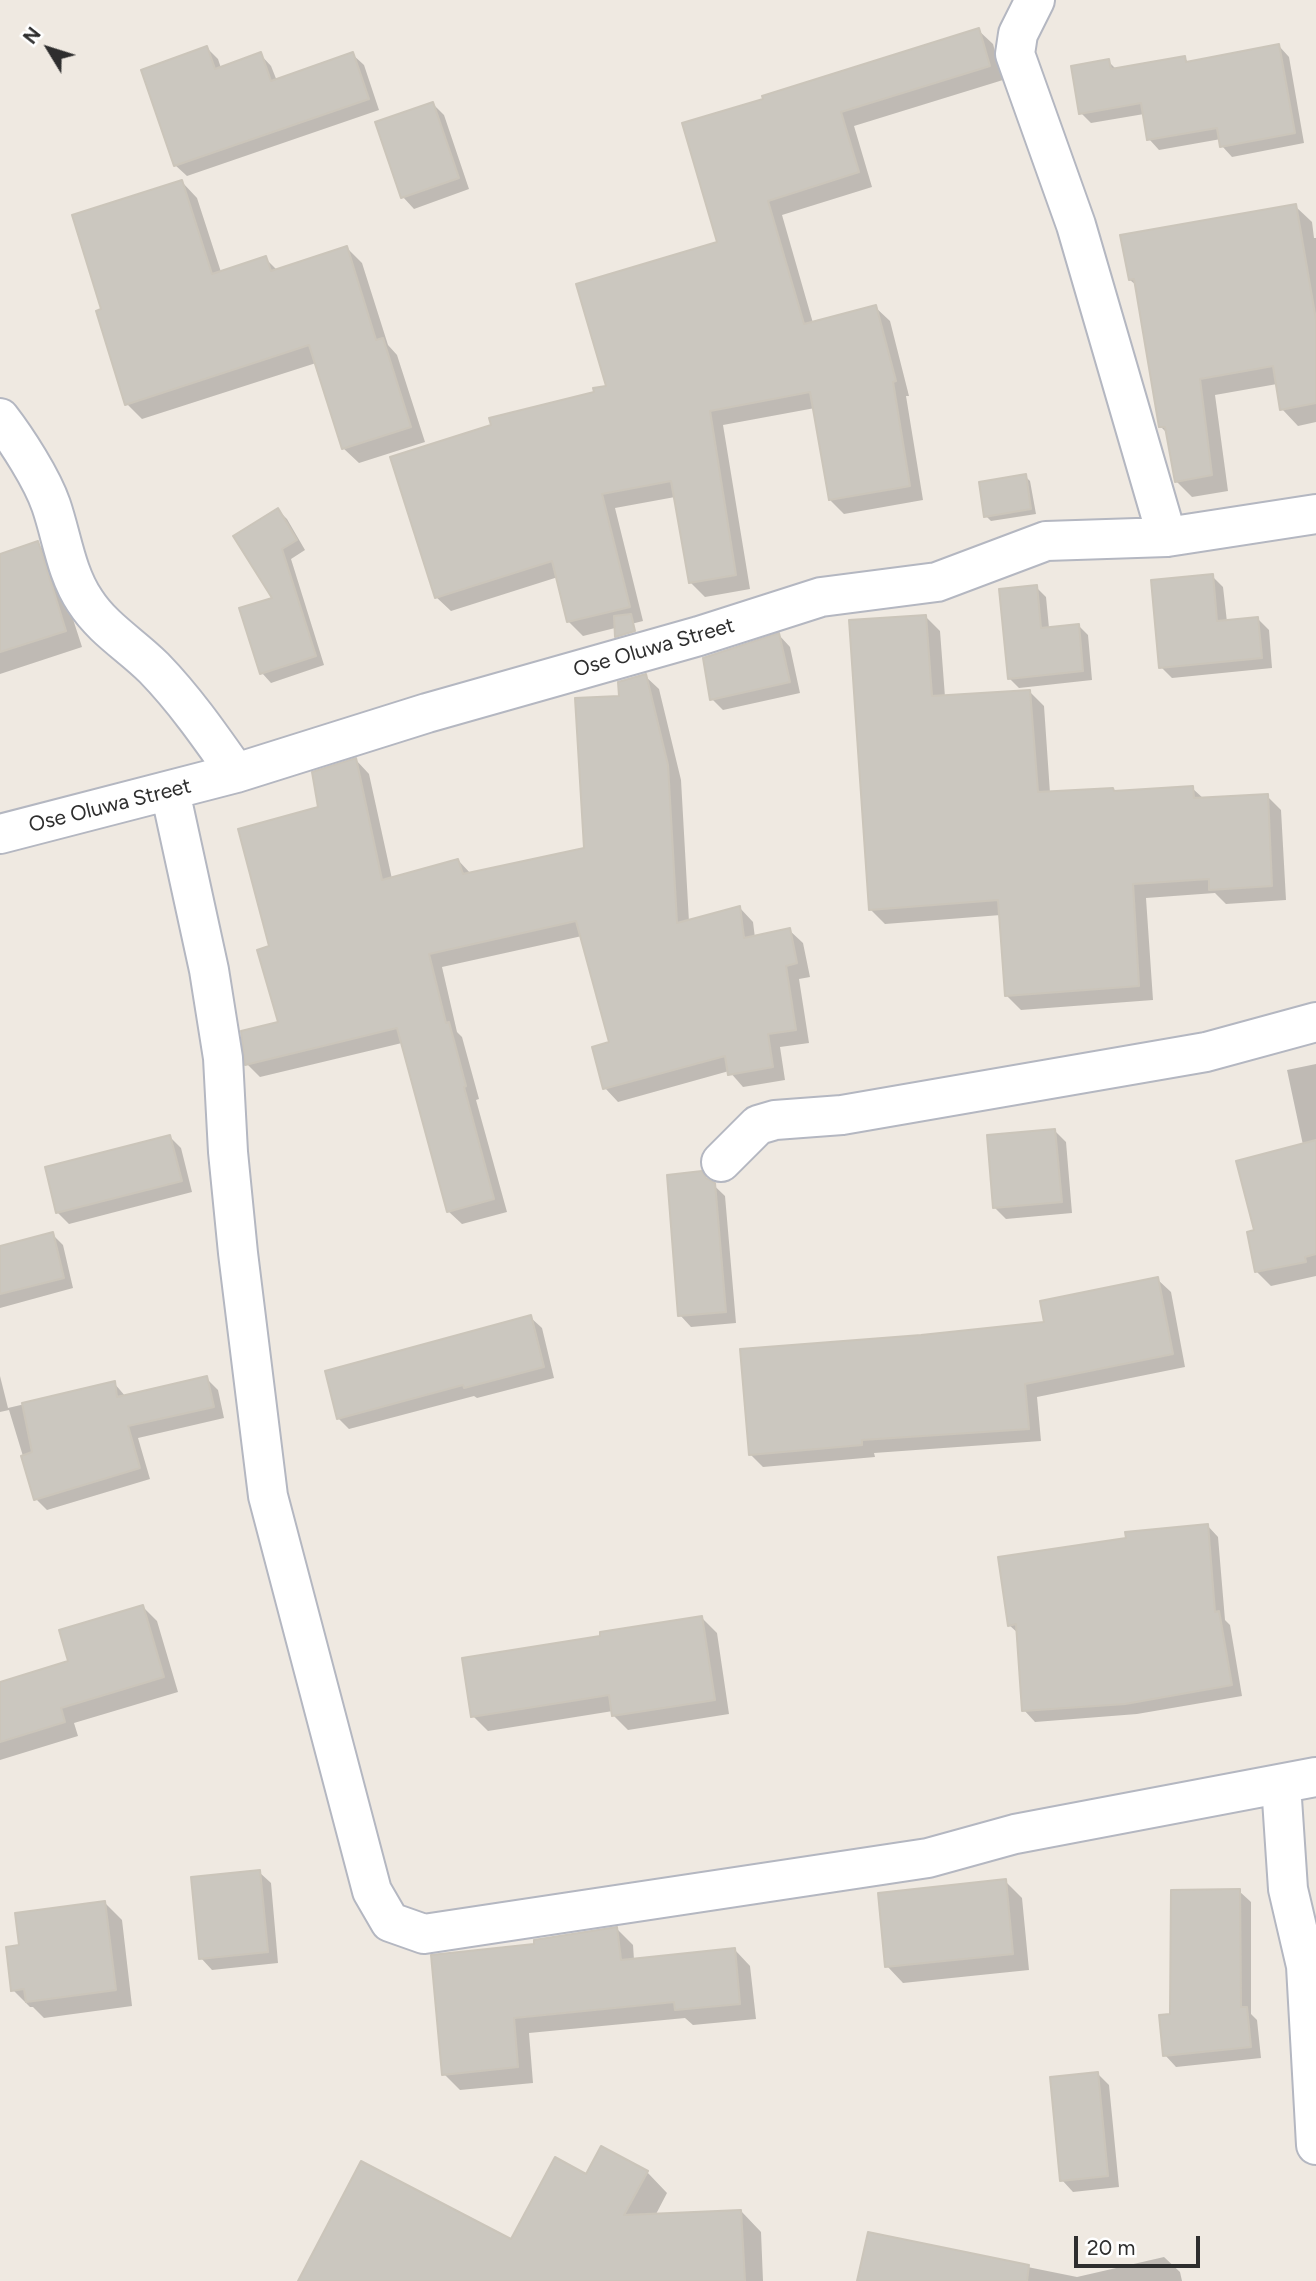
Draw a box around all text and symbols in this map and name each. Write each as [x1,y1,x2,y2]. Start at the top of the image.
north arrow [14,14,84,84]
text: N [18,23,46,49]
street label: Ose Oluwa Street [571,613,737,683]
street label: Ose Oluwa Street [26,774,194,838]
scale bar [1078,2222,1204,2266]
text: 20 m [1087,2235,1135,2260]

